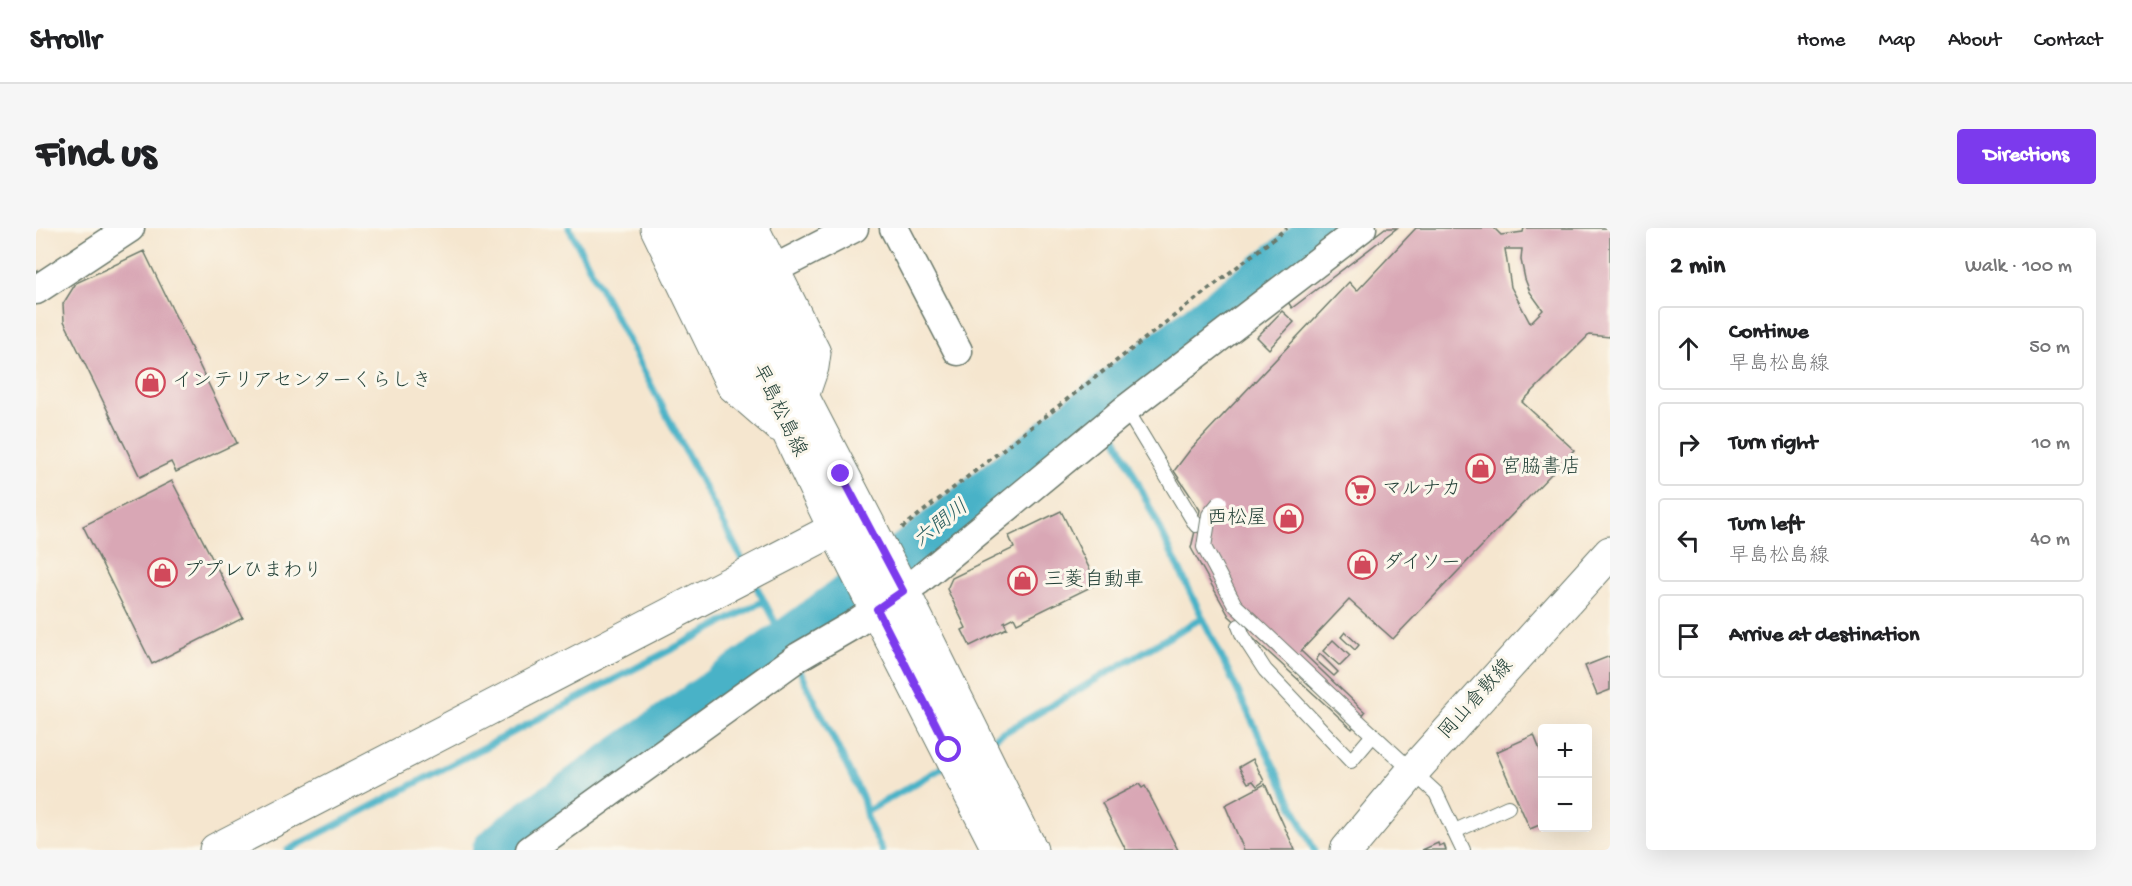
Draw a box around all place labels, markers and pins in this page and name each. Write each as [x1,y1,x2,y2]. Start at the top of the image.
shop icon: インテリアセンターくらしき [135,366,167,398]
place label: インテリアセンターくらしき [172,370,432,394]
shop icon: 宮脇書店 [1464,452,1496,484]
place label: 宮脇書店 [1501,455,1581,480]
supermarket icon: マルナカ [1345,474,1377,506]
place label: マルナカ [1382,478,1462,502]
shop icon: 西松屋 [1272,503,1304,535]
place label: 西松屋 [1207,507,1267,531]
shop icon: ダイソー [1346,548,1378,580]
place label: ダイソー [1383,551,1461,576]
shop icon: ププレひまわり [146,556,178,588]
place label: ププレひまわり [183,560,323,584]
shop icon: 三菱自動車 [1007,565,1039,597]
place label: 三菱自動車 [1044,568,1144,593]

